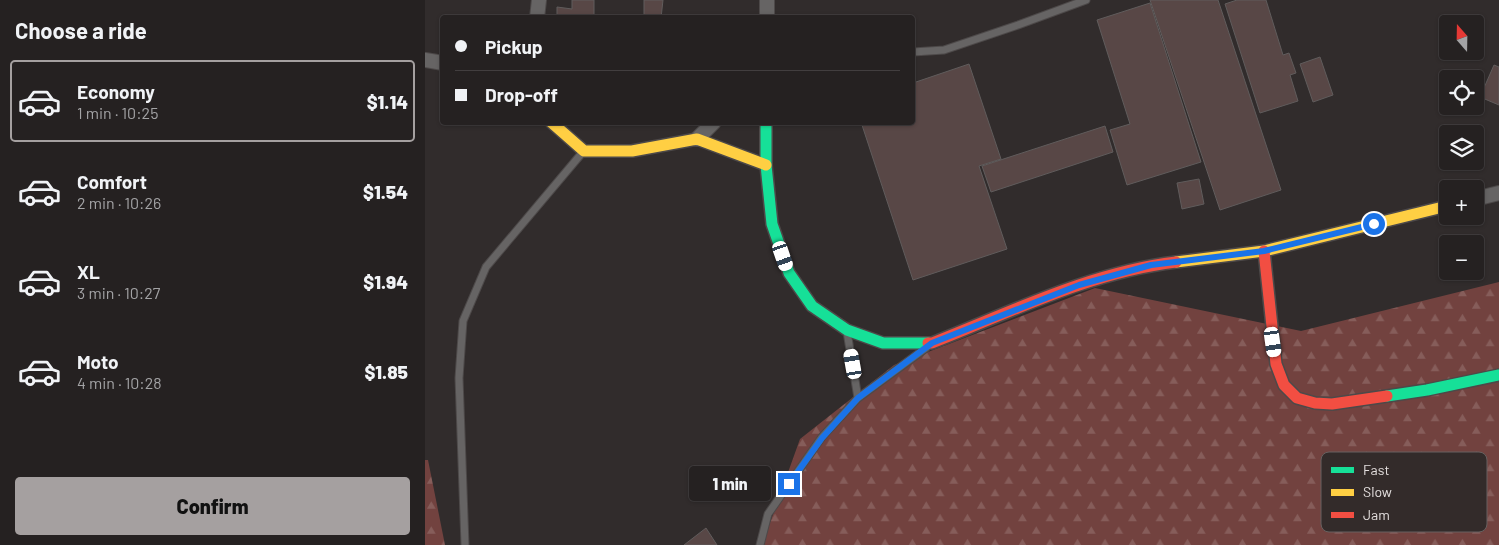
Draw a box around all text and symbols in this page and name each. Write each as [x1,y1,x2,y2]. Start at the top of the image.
north arrow [1439,15,1484,60]
map controls [1439,15,1484,280]
text: Choose a ride [15,17,147,43]
text: Pickup [485,35,543,58]
button: locate [1439,70,1484,115]
icon: car [17,79,62,124]
text: Economy [77,80,155,103]
text: Drop-off [485,83,558,106]
text: $1.14 [367,90,408,113]
text: 1 min · 10:25 [77,103,158,122]
button: layers [1439,125,1484,170]
icon: car [17,169,62,214]
text: Comfort [77,170,147,193]
text: $1.54 [363,180,408,203]
button: + [1439,180,1484,225]
text: 2 min · 10:26 [77,193,161,212]
route start [1363,213,1385,235]
button: − [1439,235,1484,280]
car [771,239,794,273]
icon: car [17,259,62,304]
text: XL [77,260,100,283]
text: $1.94 [363,270,408,293]
text: 3 min · 10:27 [77,283,160,302]
car [1263,326,1282,358]
car [843,348,862,380]
icon: car [17,349,62,394]
text: Moto [77,350,119,373]
text: $1.85 [364,360,408,383]
text: 4 min · 10:28 [77,373,162,392]
legend [1321,452,1487,532]
text: Fast [1363,461,1389,478]
callout: 1 min [689,466,771,502]
route end [778,473,800,495]
text: 1 min [712,474,748,493]
button: Confirm [15,477,410,535]
text: Slow [1363,483,1392,500]
text: Jam [1363,506,1390,523]

